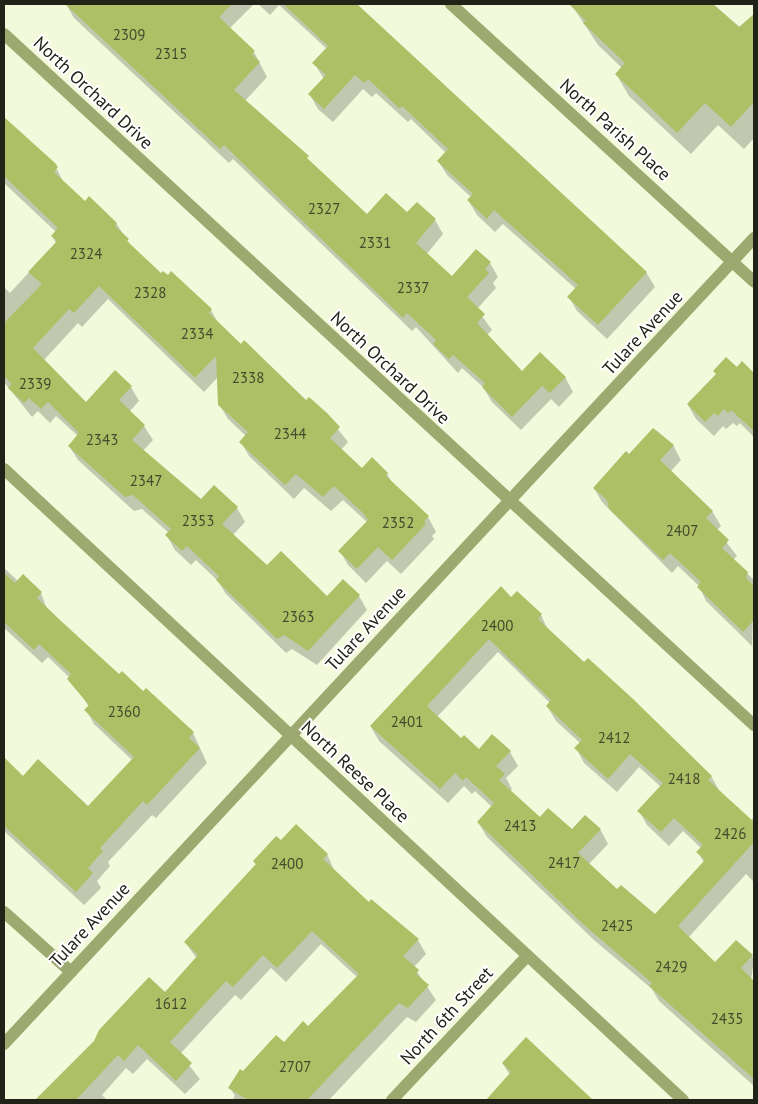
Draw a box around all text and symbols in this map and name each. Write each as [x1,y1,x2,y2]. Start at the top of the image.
house number: 2309 [113,26,145,44]
street label: North Orchard Drive [29,32,157,154]
house number: 2315 [155,45,187,63]
street label: North Parish Place [555,75,675,185]
house number: 2327 [308,200,340,218]
house number: 2331 [359,234,391,252]
house number: 2324 [70,245,102,263]
house number: 2337 [397,279,429,297]
house number: 2328 [134,284,166,302]
street label: Tulare Avenue [598,286,688,380]
street label: North Orchard Drive [326,307,454,429]
house number: 2334 [181,325,213,343]
house number: 2338 [232,369,264,387]
house number: 2339 [19,375,51,393]
house number: 2344 [274,425,306,443]
house number: 2343 [86,431,118,449]
house number: 2347 [130,472,162,490]
house number: 2353 [182,512,214,530]
house number: 2352 [382,514,414,532]
house number: 2407 [666,522,698,540]
street label: Tulare Avenue [321,582,411,676]
house number: 2363 [282,608,314,626]
house number: 2400 [481,617,513,635]
house number: 2360 [108,703,140,721]
house number: 2401 [391,713,423,731]
street label: North Reese Place [297,716,413,828]
house number: 2412 [598,729,630,747]
house number: 2418 [668,770,700,788]
house number: 2413 [504,817,536,835]
house number: 2426 [714,825,746,843]
house number: 2417 [548,854,580,872]
house number: 2400 [271,855,303,873]
street label: Tulare Avenue [45,878,135,972]
house number: 2425 [601,917,633,935]
house number: 2429 [655,958,687,976]
street label: North 6th Street [396,963,498,1069]
house number: 1612 [155,995,187,1013]
house number: 2435 [711,1010,743,1028]
house number: 2707 [279,1058,311,1076]

